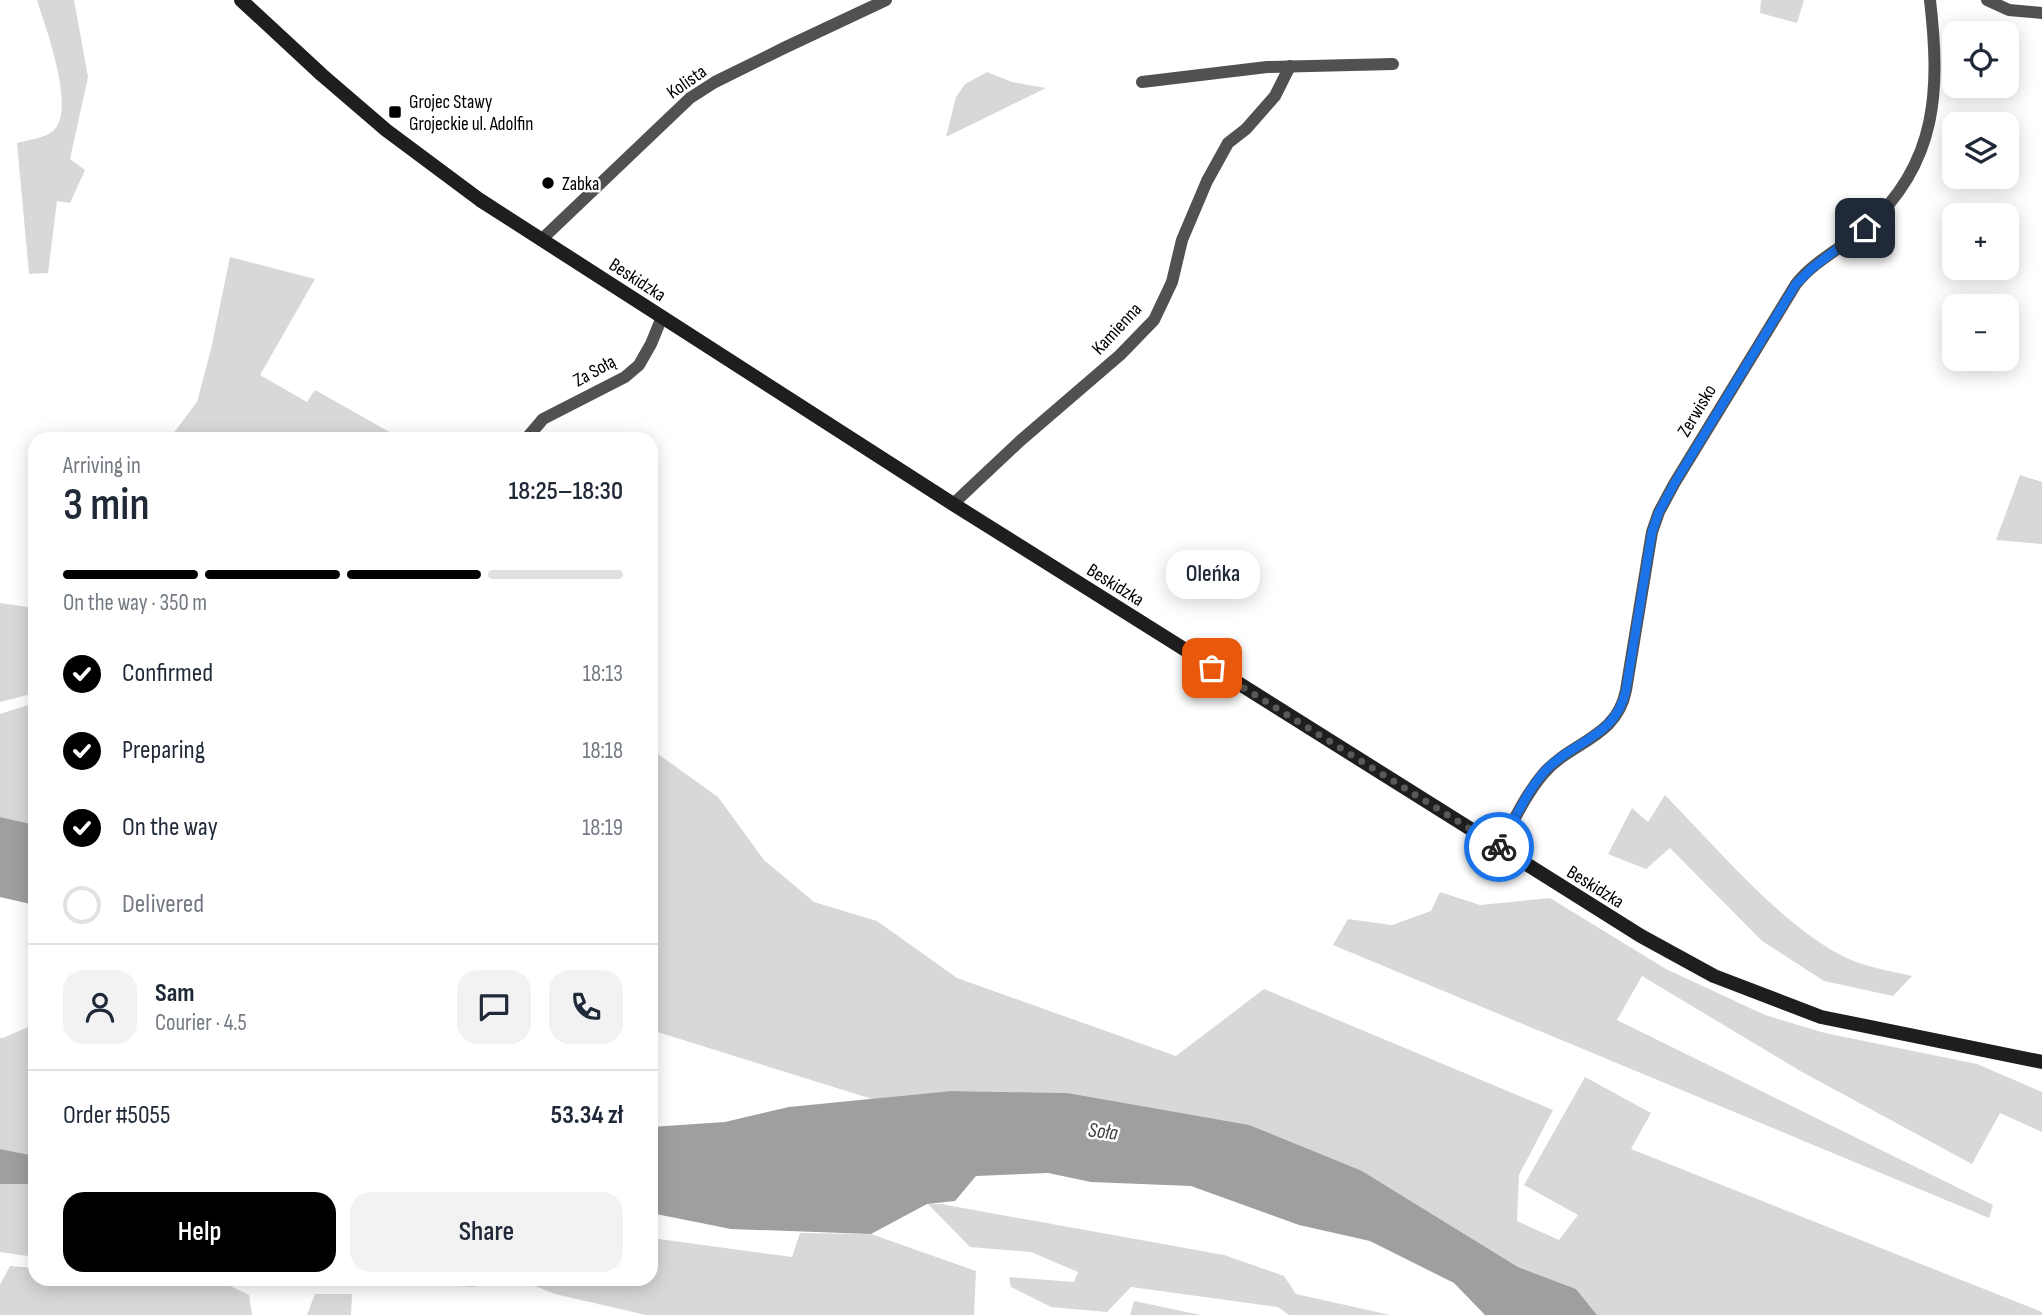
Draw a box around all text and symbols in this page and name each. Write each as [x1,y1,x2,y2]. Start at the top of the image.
map controls [1942,21,2019,371]
button: locate [1942,21,2019,98]
street label: Kolista [662,60,711,104]
place label: Grojec Stawy Grojeckie ul. Adolfin [409,91,533,136]
marker: Grojec Stawy Grojeckie ul. Adolfin [387,104,403,120]
button: layers [1942,112,2019,189]
place label: Zabka [562,173,599,196]
marker: Zabka [540,175,556,191]
pin [1835,198,1895,258]
button: + [1942,203,2019,280]
icon: home [1846,209,1884,247]
street label: Beskidzka [604,253,670,307]
button: − [1942,294,2019,371]
street label: Kamienna [1087,298,1147,360]
street label: Za Sołą [570,350,620,392]
street label: Zerwisko [1673,381,1722,441]
text: Arriving in [63,452,141,480]
text: 18:25–18:30 [509,476,623,507]
text: 3 min [63,478,150,533]
callout: Oleńka [1165,549,1259,598]
street label: Beskidzka [1082,559,1148,612]
text: Oleńka [1186,560,1240,588]
text: On the way · 350 m [63,589,207,617]
pin [1182,638,1242,698]
icon: bag [1193,649,1231,687]
icon: check [63,655,101,693]
text: Confirmed [122,658,213,689]
text: 18:13 [583,660,623,688]
icon: check [63,732,101,770]
text: Preparing [122,735,205,766]
text: 18:18 [582,737,623,765]
icon: check [63,809,101,847]
text: On the way [122,812,218,843]
courier [1464,812,1534,882]
text: 18:19 [582,814,623,842]
icon: bike [1480,828,1518,866]
street label: Beskidzka [1562,861,1628,914]
text: Delivered [122,889,204,920]
button: person [63,970,137,1044]
button: chat [457,970,531,1044]
button: phone [549,970,623,1044]
text: Sam [155,978,195,1009]
text: Courier · 4.5 [155,1009,247,1037]
text: Order #5055 [63,1100,170,1131]
text: 53.34 zł [551,1100,623,1131]
water label: Soła [1087,1117,1120,1146]
button: Help [63,1192,336,1272]
button: Share [350,1192,623,1272]

